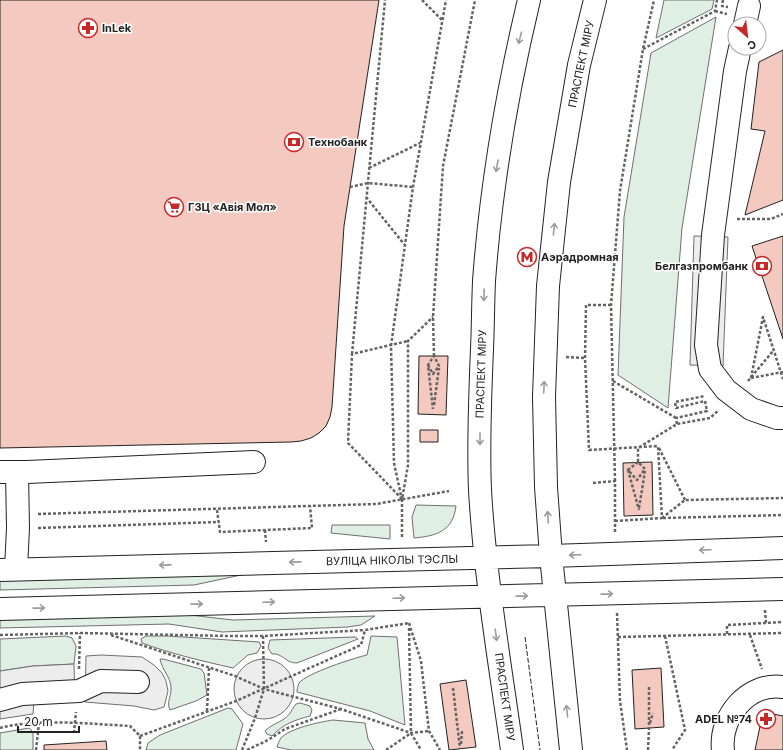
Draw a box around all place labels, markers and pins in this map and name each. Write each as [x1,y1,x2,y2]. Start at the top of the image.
pharmacy icon: InLek [77,17,99,39]
place label: InLek [102,21,132,35]
bank icon: Технобанк [283,131,305,153]
place label: Технобанк [308,135,368,149]
supermarket icon: ГЗЦ «Авія Мол» [163,196,185,218]
place label: ГЗЦ «Авія Мол» [188,200,277,214]
metro station icon: Аэрадромная [516,246,538,268]
place label: Аэрадромная [541,250,619,264]
bank icon: Белгазпромбанк [751,255,773,277]
place label: Белгазпромбанк [655,259,749,273]
pharmacy icon: ADEL №74 [755,708,777,730]
place label: ADEL №74 [695,712,752,726]

